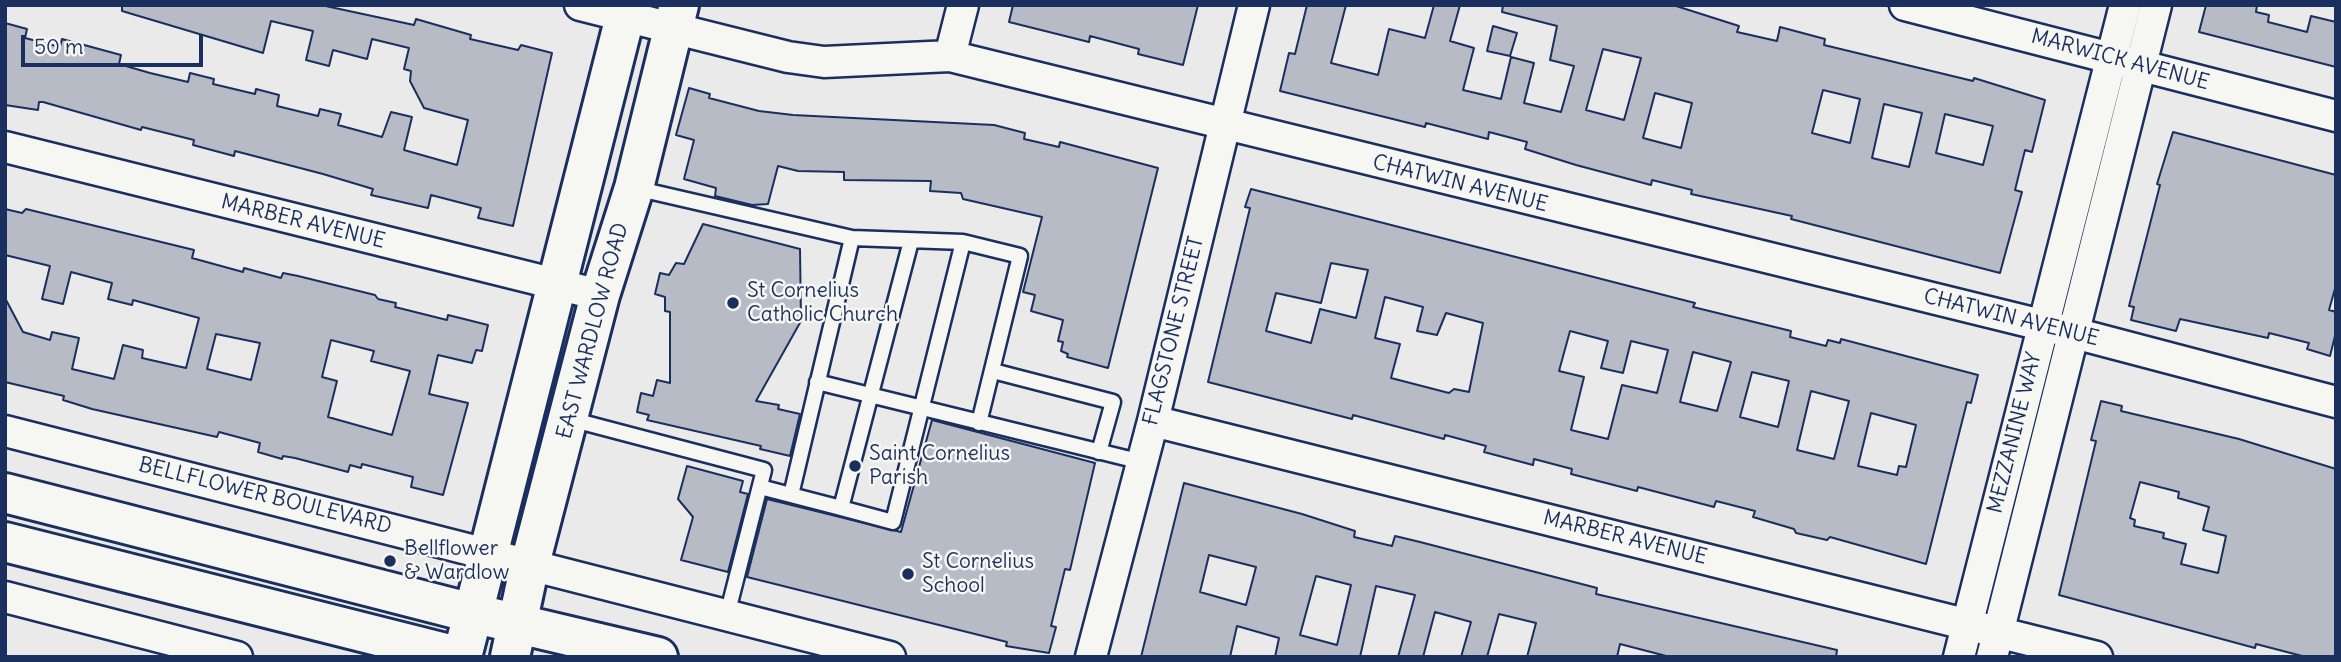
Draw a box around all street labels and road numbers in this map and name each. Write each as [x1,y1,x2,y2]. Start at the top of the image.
street label: MARWICK AVENUE [2028,24,2212,96]
street label: CHATWIN AVENUE [1370,150,1550,218]
street label: MARBER AVENUE [219,189,387,255]
street label: EAST WARDLOW ROAD [552,220,634,442]
street label: FLAGSTONE STREET [1138,234,1210,428]
street label: CHATWIN AVENUE [1921,284,2101,352]
street label: MEZZANINE WAY [1983,350,2047,516]
street label: BELLFLOWER BOULEVARD [136,452,394,540]
street label: MARBER AVENUE [1541,505,1709,571]

